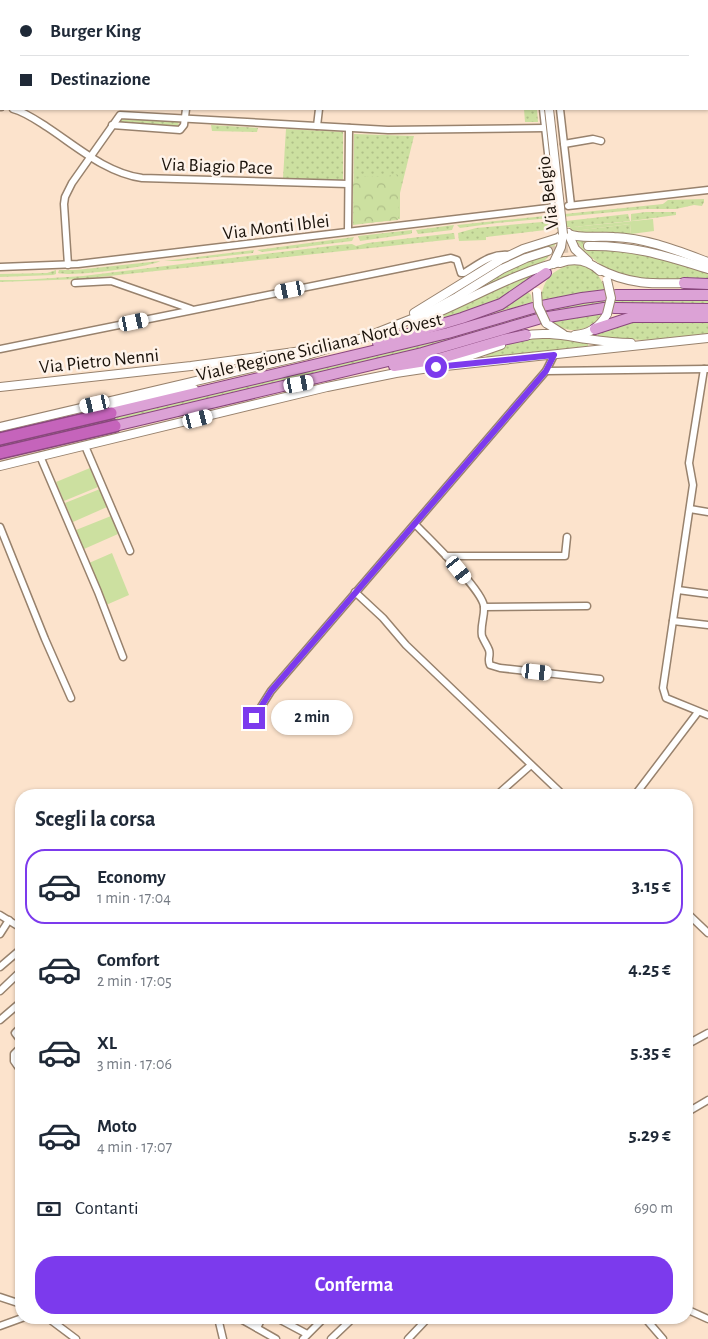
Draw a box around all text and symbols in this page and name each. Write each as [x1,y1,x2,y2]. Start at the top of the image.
text: Burger King [50,22,141,41]
text: Destinazione [50,70,151,89]
street label: Via Biagio Pace [161,155,273,178]
street label: Via Belgio [535,155,562,231]
street label: Via Monti Iblei [222,212,331,243]
car [273,280,306,300]
street label: Viale Regione Siciliana Nord Ovest [195,310,444,385]
car [117,312,150,332]
street label: Via Pietro Nenni [38,346,160,377]
route start [425,356,447,378]
car [282,374,315,394]
car [78,393,111,415]
car [181,408,214,430]
car [443,554,474,586]
car [521,663,552,681]
callout: 2 min [272,700,354,736]
route end [243,707,265,729]
text: 2 min [294,709,330,725]
text: Scegli la corsa [35,808,156,830]
icon: car [37,864,82,909]
text: Economy [97,868,166,887]
text: 3.15 € [632,877,671,896]
text: 1 min · 17:04 [97,890,171,906]
icon: car [37,947,82,992]
text: Comfort [97,951,159,970]
text: 4.25 € [628,960,671,979]
text: 2 min · 17:05 [97,973,172,989]
icon: car [37,1030,82,1075]
text: XL [97,1034,117,1053]
text: 5.35 € [630,1043,671,1062]
text: 3 min · 17:06 [97,1056,172,1072]
icon: car [37,1113,82,1158]
text: Moto [97,1117,137,1136]
text: 5.29 € [629,1126,671,1145]
text: 4 min · 17:07 [97,1139,172,1155]
icon: cash [35,1195,63,1223]
text: Contanti [75,1199,139,1218]
text: 690 m [634,1200,673,1216]
button: Conferma [35,1256,673,1314]

